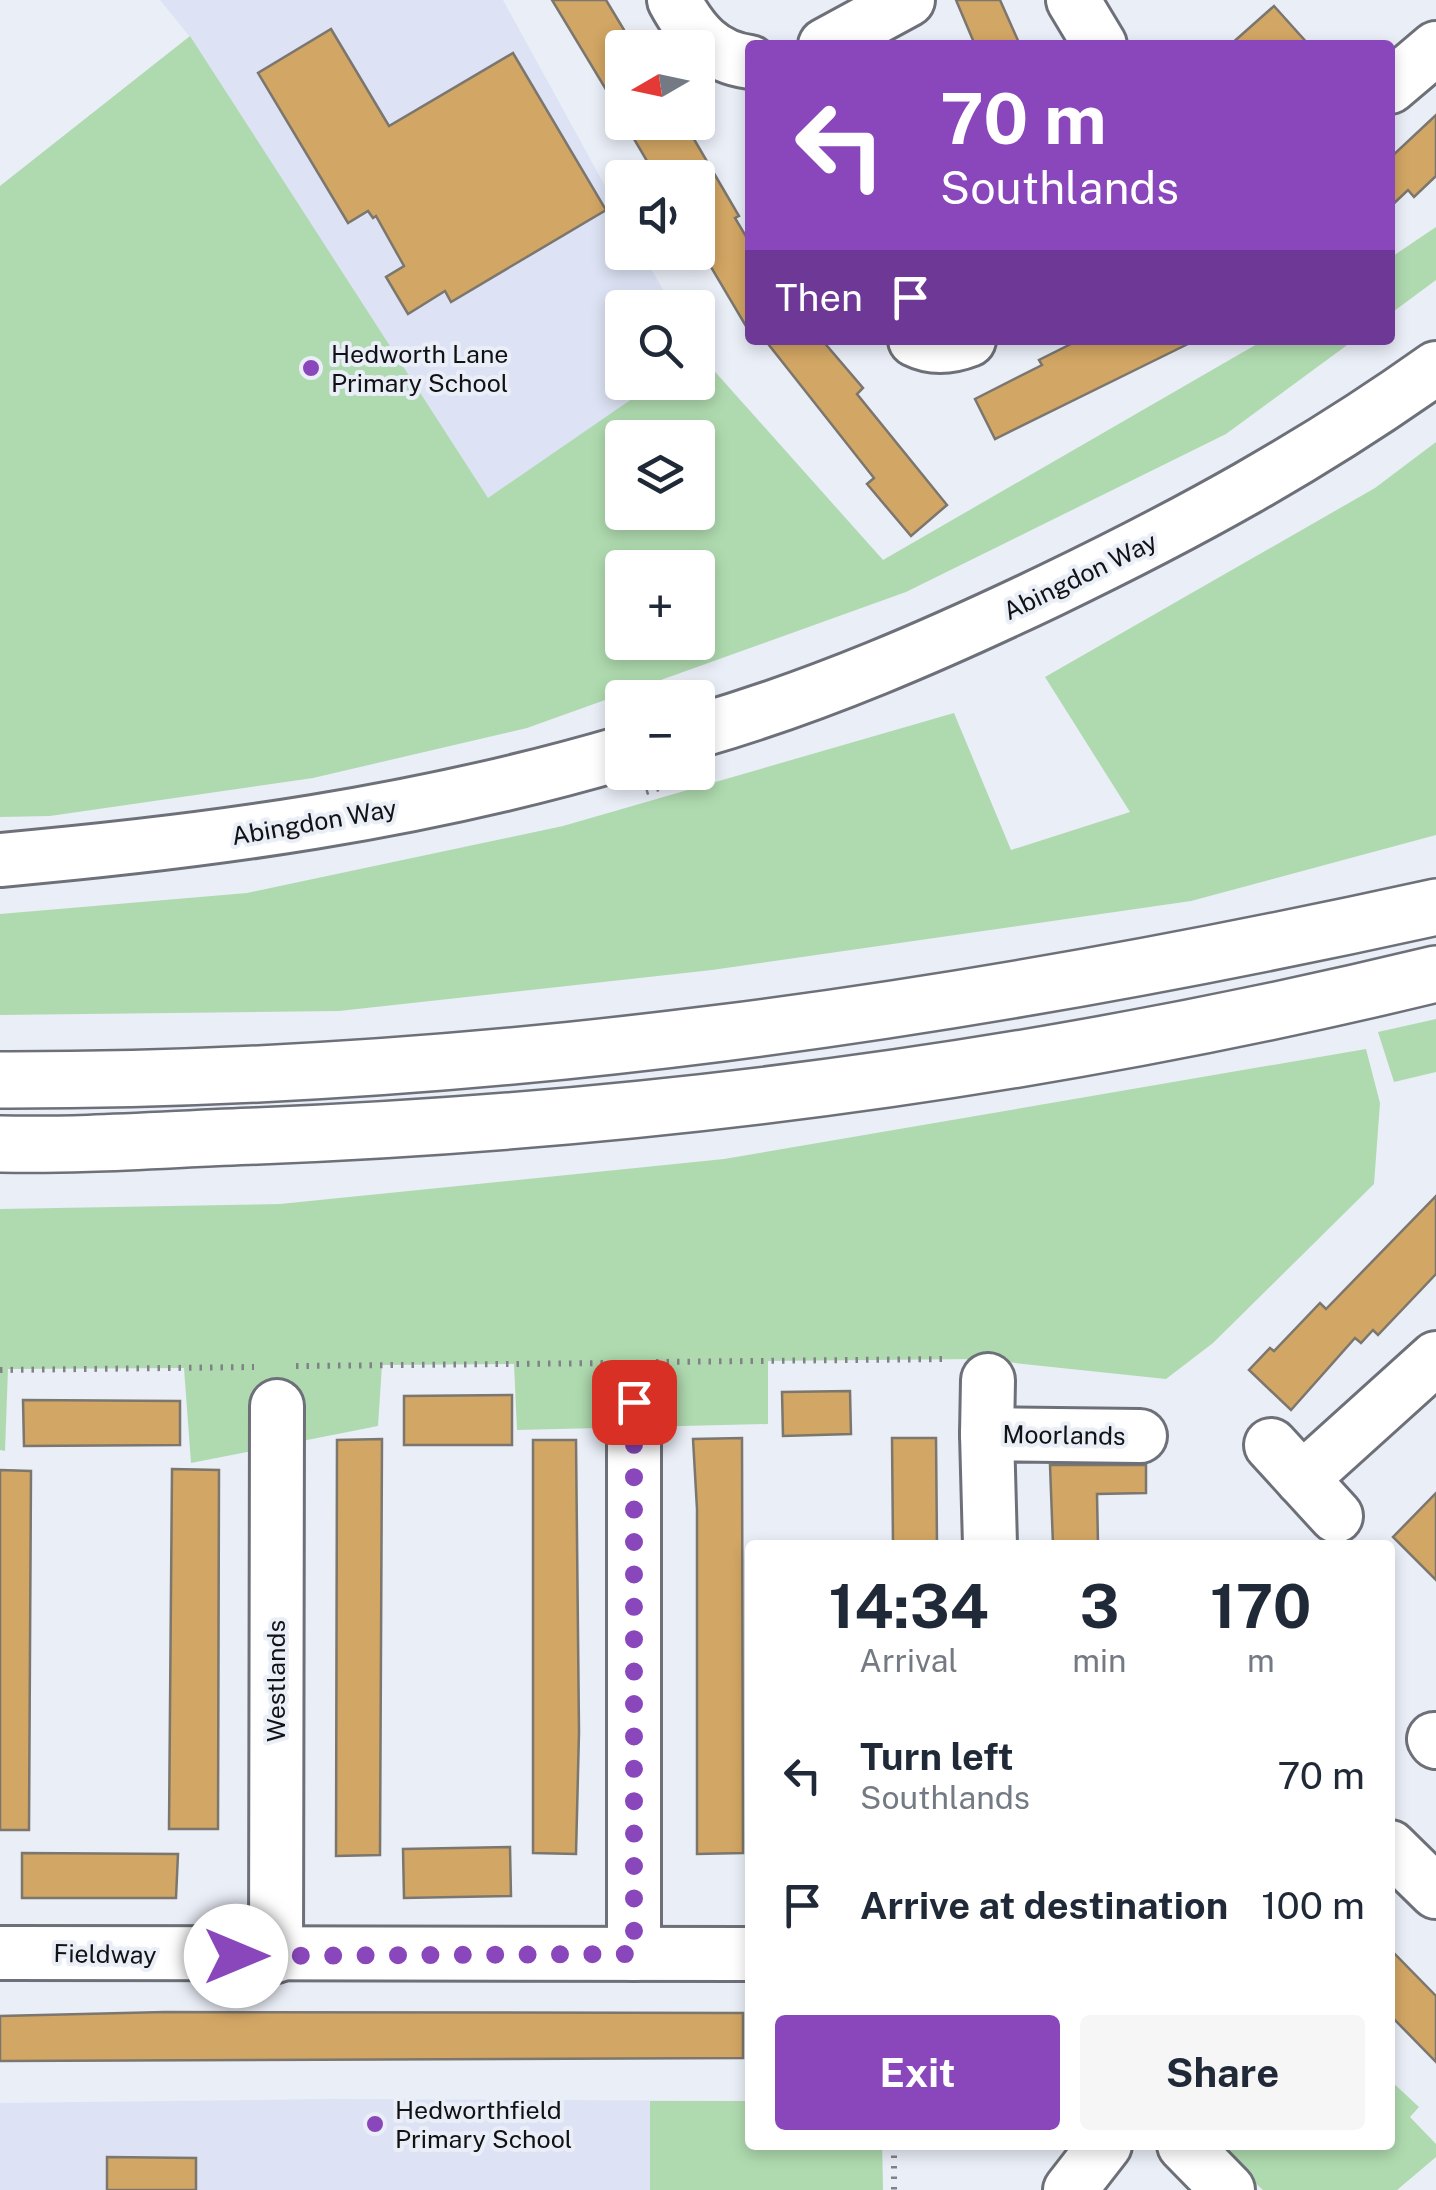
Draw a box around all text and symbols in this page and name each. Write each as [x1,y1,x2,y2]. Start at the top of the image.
north arrow [605,30,715,140]
map controls [605,30,715,790]
text: 70 m [940,77,1107,160]
icon: left [775,80,905,210]
button: sound [605,160,715,270]
text: Southlands [940,161,1179,214]
icon: arrive [883,270,938,325]
text: Then [775,275,863,320]
button: search [605,290,715,400]
place label: Hedworth Lane Primary School [331,339,509,398]
marker: Hedworth Lane Primary School [300,357,322,379]
button: layers [605,420,715,530]
street label: Abingdon Way [998,526,1162,626]
button: + [605,550,715,660]
button: − [605,680,715,790]
street label: Abingdon Way [229,793,399,851]
pin [592,1360,677,1445]
icon: arrive [607,1375,662,1430]
street label: Moorlands [1002,1419,1126,1451]
text: 14:34 [829,1571,989,1642]
text: 3 [1079,1571,1119,1642]
text: 170 [1210,1571,1311,1642]
street label: Westlands [261,1620,291,1742]
text: Arrival [859,1642,958,1679]
text: min [1072,1642,1127,1679]
text: m [1247,1642,1275,1679]
text: Turn left [860,1734,1014,1779]
icon: left [775,1748,830,1803]
text: 70 m [1278,1753,1365,1798]
text: Southlands [860,1779,1030,1816]
icon: arrive [775,1878,830,1933]
text: Arrive at destination [860,1883,1228,1928]
text: 100 m [1261,1883,1365,1928]
position arrow [184,1904,288,2008]
street label: Fieldway [53,1938,157,1970]
button: Exit [775,2015,1060,2130]
button: Share [1080,2015,1365,2130]
place label: Hedworthfield Primary School [395,2095,572,2154]
marker: Hedworthfield Primary School [364,2113,386,2135]

